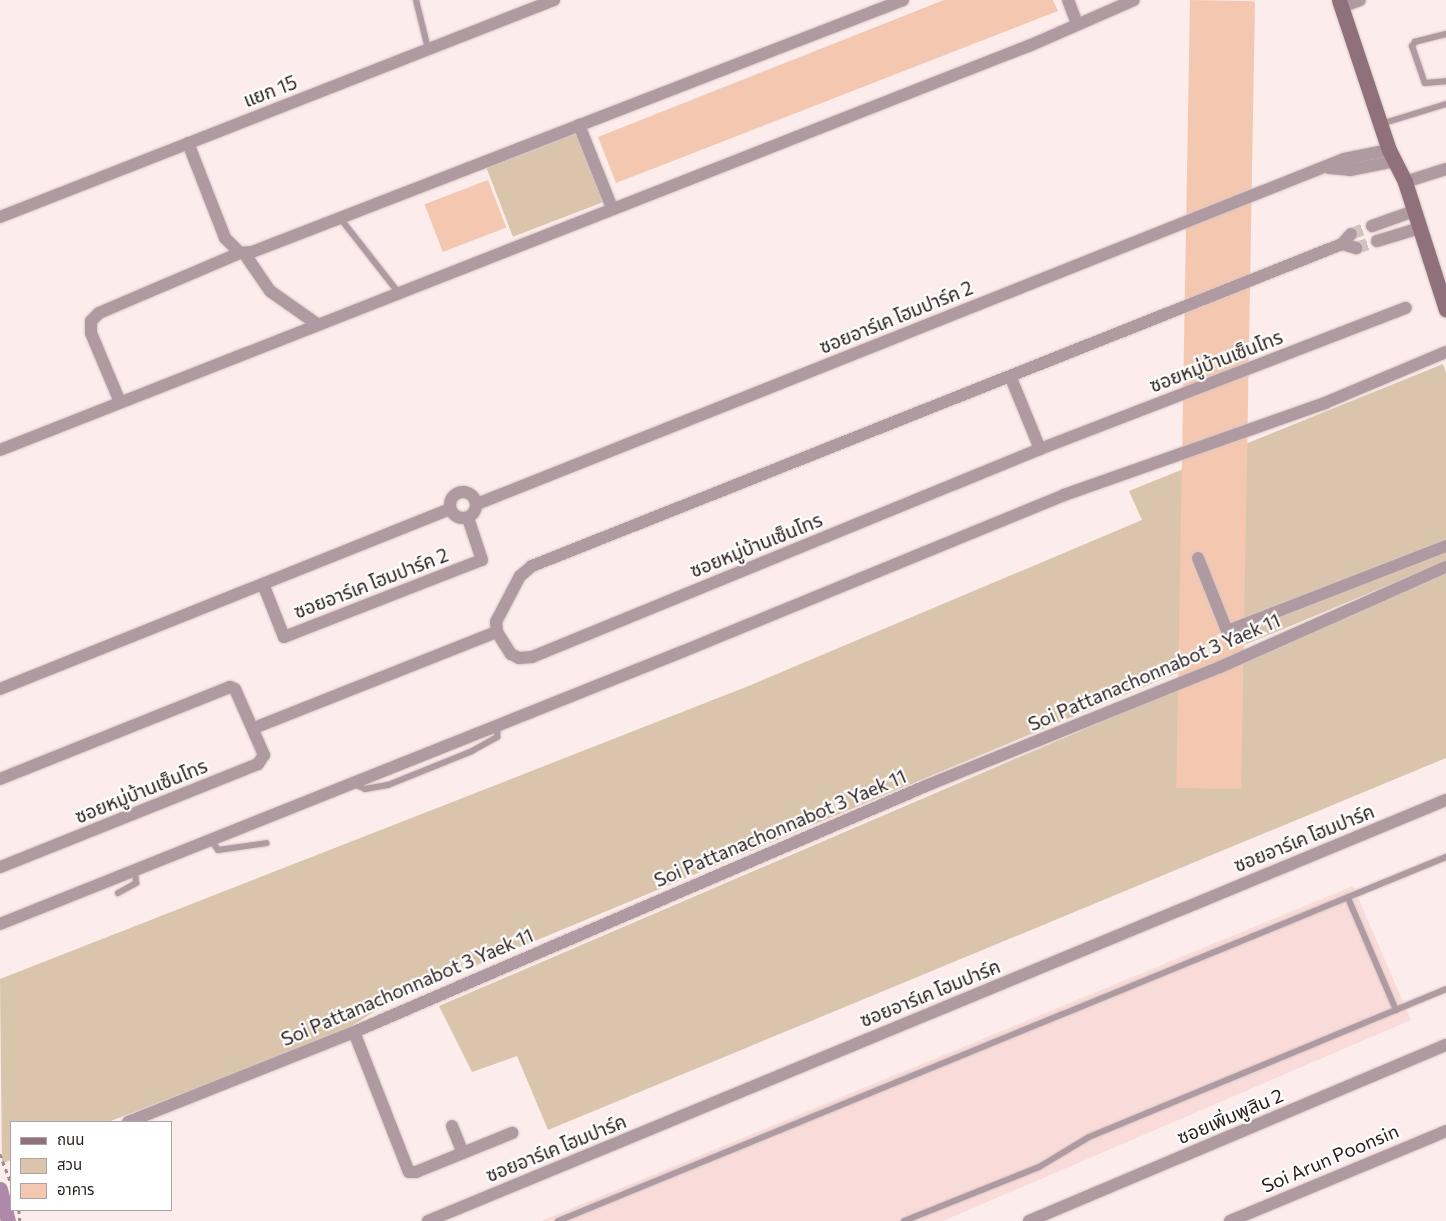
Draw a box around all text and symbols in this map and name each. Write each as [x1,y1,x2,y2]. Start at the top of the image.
street label: แยก 15 [240,70,300,112]
street label: ซอยอาร์เค โฮมปาร์ค 2 [816,276,976,358]
street label: ซอยหมู่บ้านเซ็นโทร [1146,325,1286,397]
street label: ซอยหมู่บ้านเซ็นโทร [687,508,825,582]
street label: ซอยอาร์เค โฮมปาร์ค 2 [291,543,451,623]
street label: Soi Pattanachonnabot 3 Yaek 11 [1025,608,1283,736]
street label: ซอยหมู่บ้านเซ็นโทร [72,754,210,828]
street label: Soi Pattanachonnabot 3 Yaek 11 [651,764,909,892]
street label: ซอยอาร์เค โฮมปาร์ค [1230,799,1378,877]
street label: Soi Pattanachonnabot 3 Yaek 11 [278,923,536,1051]
street label: ซอยอาร์เค โฮมปาร์ค [856,954,1004,1032]
street label: ซอยเพิ่มพูสิน 2 [1174,1083,1286,1149]
street label: ซอยอาร์เค โฮมปาร์ค [482,1109,630,1187]
street label: Soi Arun Poonsin [1258,1119,1402,1197]
legend [10,1121,172,1211]
text: ถนน [57,1130,84,1148]
text: สวน [57,1155,82,1173]
text: อาคาร [57,1180,94,1198]

